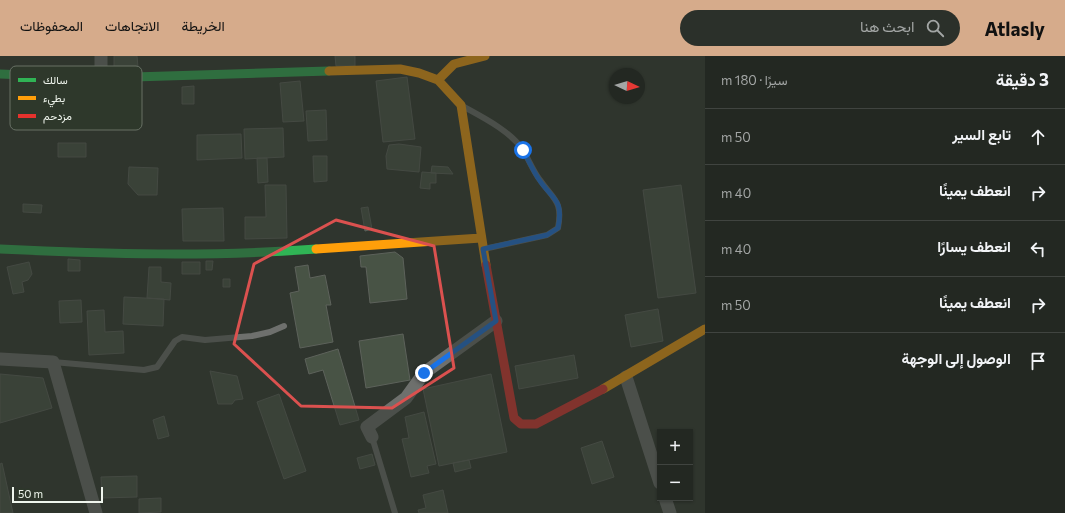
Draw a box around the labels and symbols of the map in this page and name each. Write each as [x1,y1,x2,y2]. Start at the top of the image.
legend [10,66,142,130]
north arrow [609,68,645,104]
text: سالك [43,73,68,86]
text: بطيء [43,91,65,108]
text: مزدحم [43,109,72,124]
route start [514,141,532,159]
route end [415,364,433,382]
scale bar [12,485,103,504]

